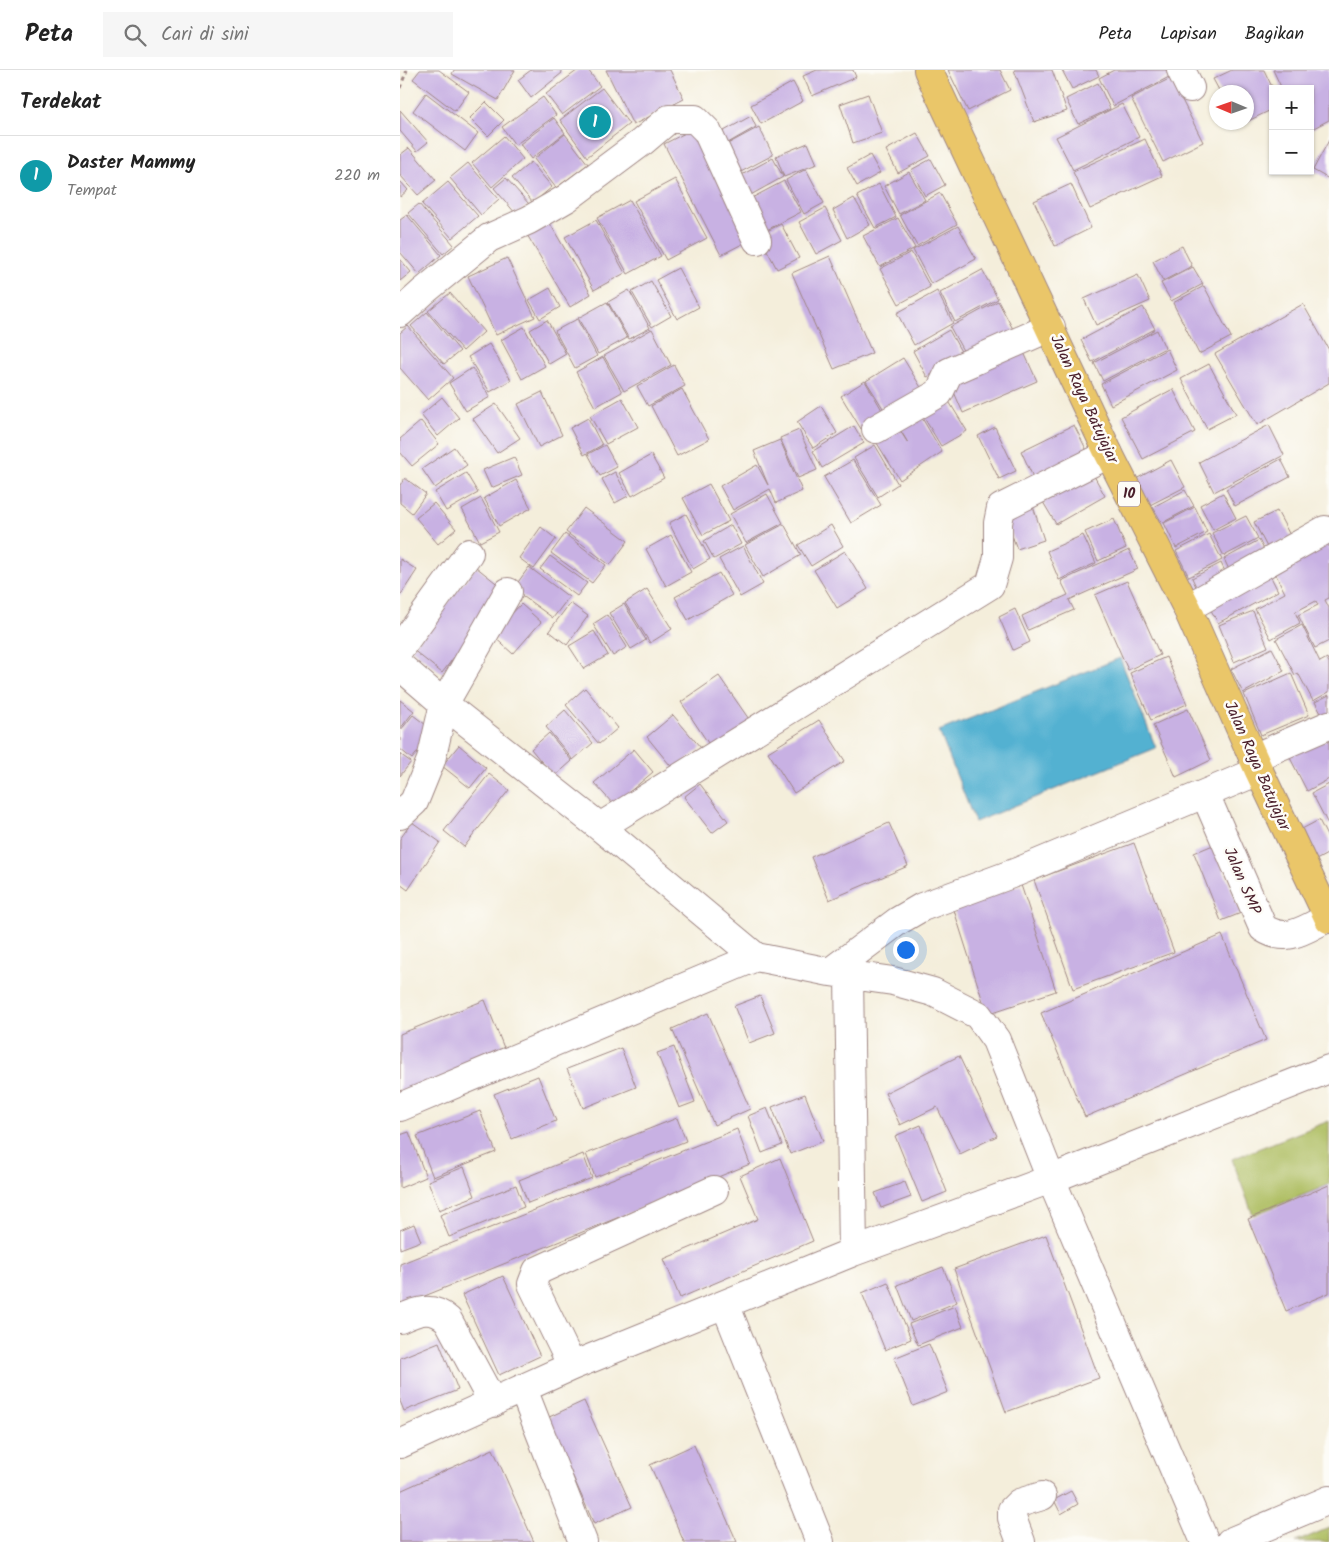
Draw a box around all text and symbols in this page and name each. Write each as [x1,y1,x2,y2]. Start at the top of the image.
search box [103,12,453,57]
text: Peta [25,15,73,54]
text: Cari di sini [161,20,249,50]
text: Peta [1099,20,1132,49]
text: Lapisan [1160,20,1217,49]
text: Bagikan [1245,20,1304,49]
icon: search [121,21,149,49]
north arrow [1209,85,1254,130]
map controls [1269,85,1314,175]
button: + [1269,85,1314,130]
text: Terdekat [20,86,101,119]
pin: 1 [579,103,611,141]
button: − [1269,130,1314,175]
text: Daster Mammy [67,148,195,178]
text: 1 [34,163,38,188]
text: 220 m [334,163,380,188]
text: Tempat [67,178,117,203]
street label: Jalan Raya Batujajar [1043,330,1126,469]
road number: 10 [1118,482,1140,506]
street label: Jalan Raya Batujajar [1217,697,1298,836]
street label: Jalan SMP [1217,843,1268,919]
your location [893,937,919,963]

